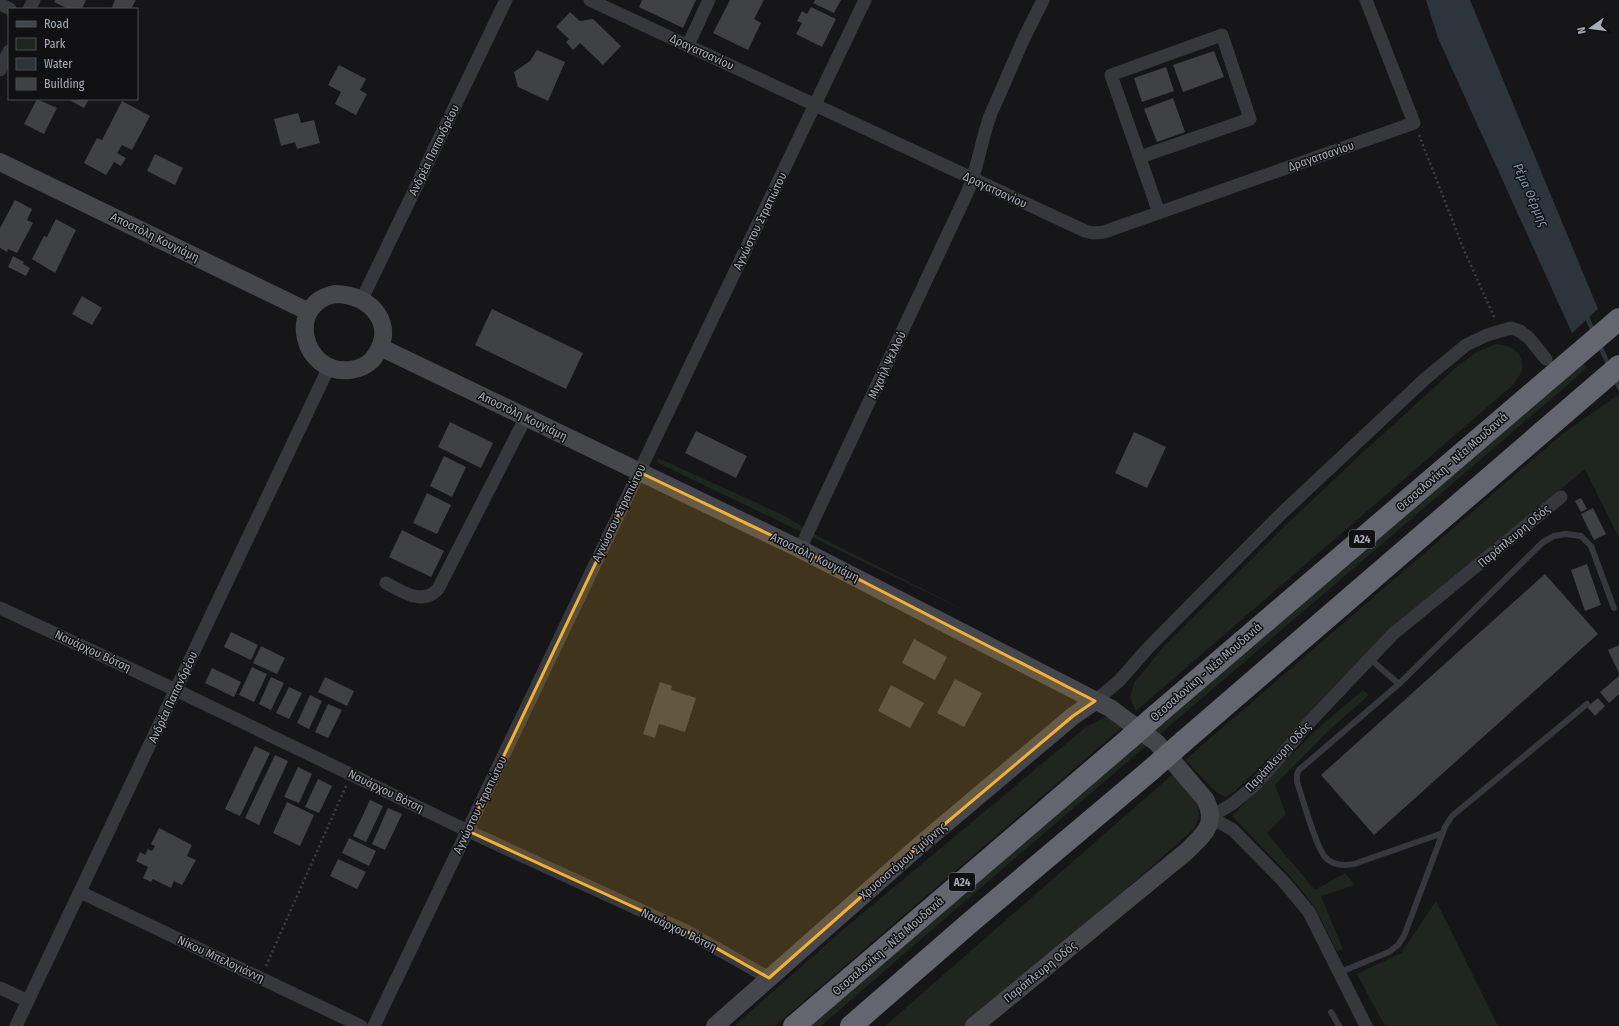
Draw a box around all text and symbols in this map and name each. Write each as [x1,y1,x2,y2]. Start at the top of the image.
legend [8,8,138,100]
north arrow [1571,8,1611,48]
text: Road [44,17,69,31]
text: N [1575,26,1589,35]
street label: Δραγατσανίου [668,31,736,73]
text: Park [44,37,66,51]
text: Water [44,57,73,71]
text: Building [44,77,85,91]
street label: Ανδρέα Παπανδρέου [406,102,462,198]
street label: Δραγατσανίου [1286,138,1356,174]
water label: Ρέμα Θέρμης [1510,161,1552,230]
street label: Δραγατσανίου [961,169,1029,211]
street label: Αγνώστου Στρατιώτου [730,170,790,272]
street label: Αποστόλη Κουγιάμη [109,210,201,264]
street label: Μιχαήλ Ψελλού [865,329,909,401]
street label: Αποστόλη Κουγιάμη [477,389,569,443]
street label: Θεσσαλονίκη - Νέα Μουδανιά [1393,410,1511,514]
street label: Αγνώστου Στρατιώτου [589,462,649,564]
street label: Παράπλευρη Οδός [1475,502,1553,570]
street label: Αποστόλη Κουγιάμη [769,530,861,584]
road number: Α24 [1349,530,1375,548]
street label: Θεσσαλονίκη - Νέα Μουδανιά [1147,620,1265,724]
street label: Ναυάρχου Βότση [53,627,133,675]
street label: Ανδρέα Παπανδρέου [146,649,200,745]
street label: Παράπλευρη Οδός [1242,719,1314,795]
street label: Αγνώστου Στρατιώτου [450,754,510,856]
street label: Ναυάρχου Βότση [346,767,426,815]
street label: Χρυσοστόμου Σμύρνης [857,819,949,903]
road number: Α24 [949,873,975,891]
street label: Θεσσαλονίκη - Νέα Μουδανιά [829,894,947,998]
street label: Ναυάρχου Βότση [639,906,719,954]
street label: Νίκου Μπελογιάννη [175,933,267,985]
street label: Παράπλευρη Οδός [1001,938,1079,1006]

